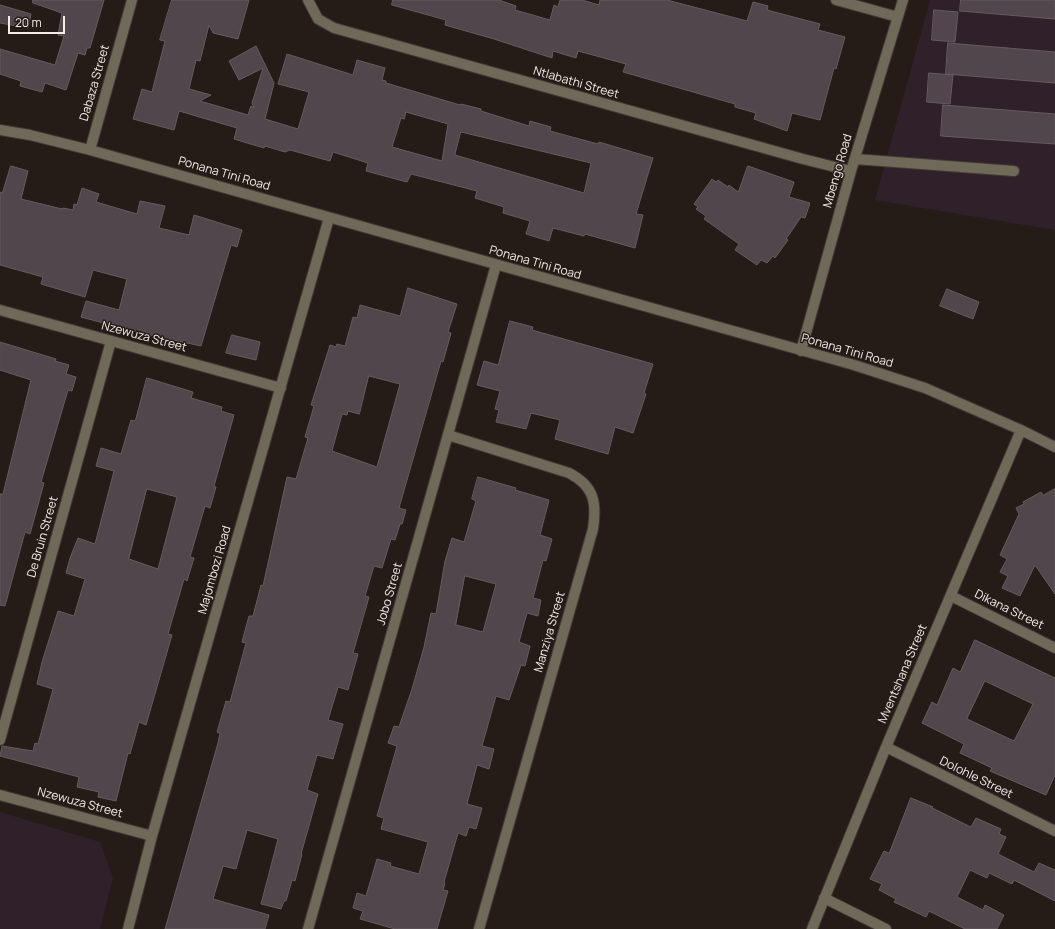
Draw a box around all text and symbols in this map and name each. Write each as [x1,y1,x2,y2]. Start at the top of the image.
scale bar [10,8,67,34]
text: 20 m [15,14,42,31]
street label: Dabaza Street [77,43,113,123]
street label: Ntlabathi Street [531,64,621,102]
street label: Mbengo Road [821,132,855,210]
street label: Ponana Tini Road [176,154,272,194]
street label: Ponana Tini Road [487,243,583,283]
street label: Nzewuza Street [100,319,188,355]
street label: Ponana Tini Road [799,331,895,371]
street label: De Bruin Street [25,495,61,579]
street label: Majombozi Road [196,524,234,616]
street label: Jobo Street [374,561,406,627]
street label: Dikana Street [972,587,1046,633]
street label: Manziya Street [532,590,568,674]
street label: Mventshana Street [876,622,930,726]
street label: Dolohle Street [937,754,1015,802]
street label: Nzewuza Street [36,785,124,821]

